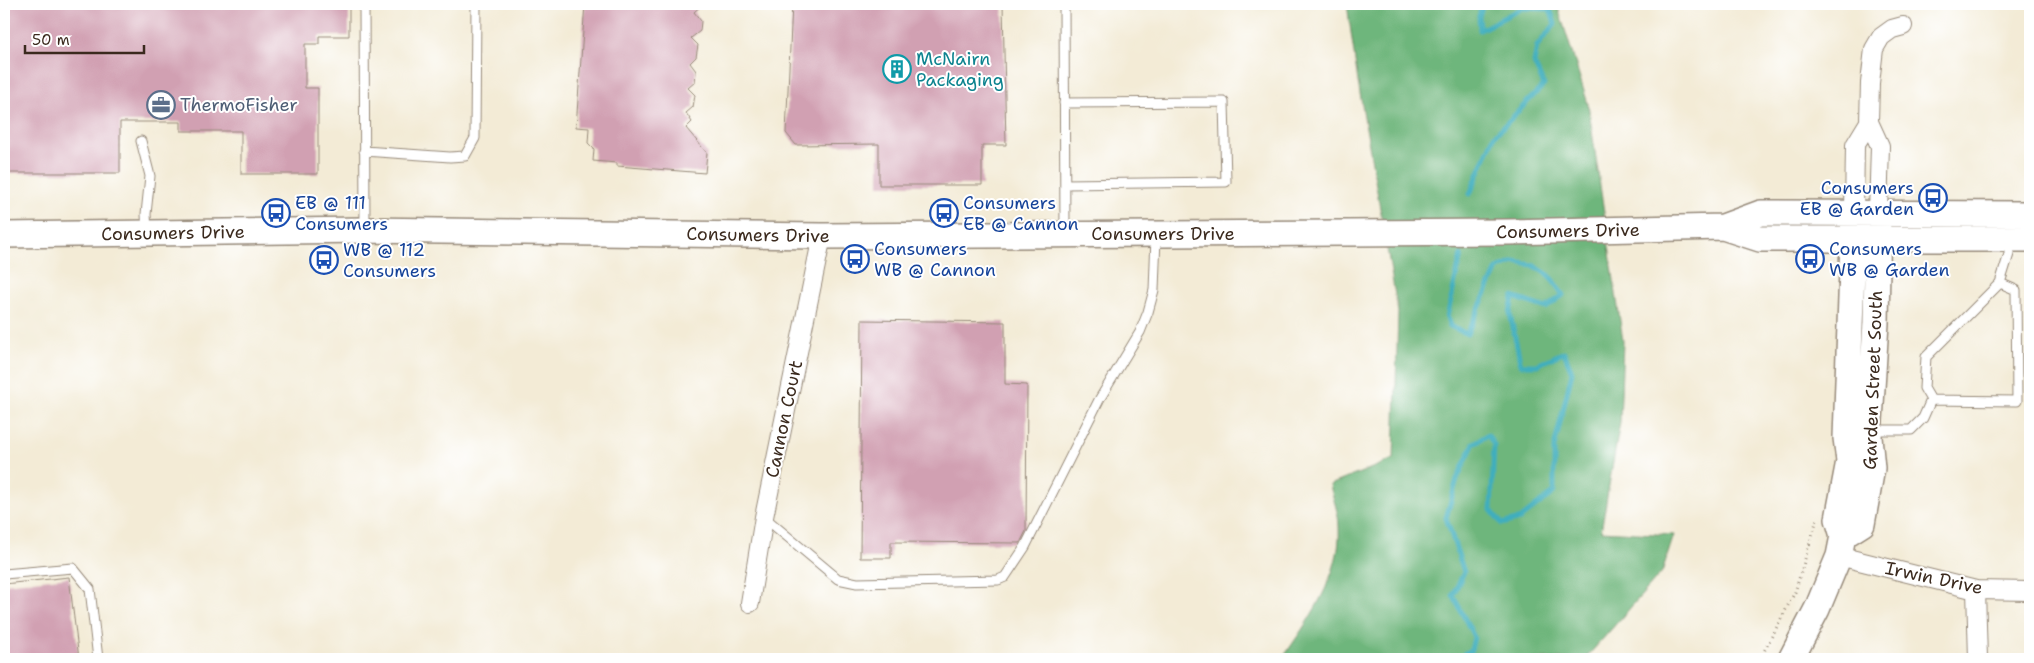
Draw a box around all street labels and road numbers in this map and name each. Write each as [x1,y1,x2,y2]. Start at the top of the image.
street label: Consumers Drive [1496,218,1640,244]
street label: Consumers Drive [101,220,245,246]
street label: Consumers Drive [686,222,830,248]
street label: Consumers Drive [1091,222,1235,246]
street label: Garden Street South [1858,290,1888,470]
street label: Cannon Court [760,358,808,480]
street label: Irwin Drive [1883,556,1985,600]

